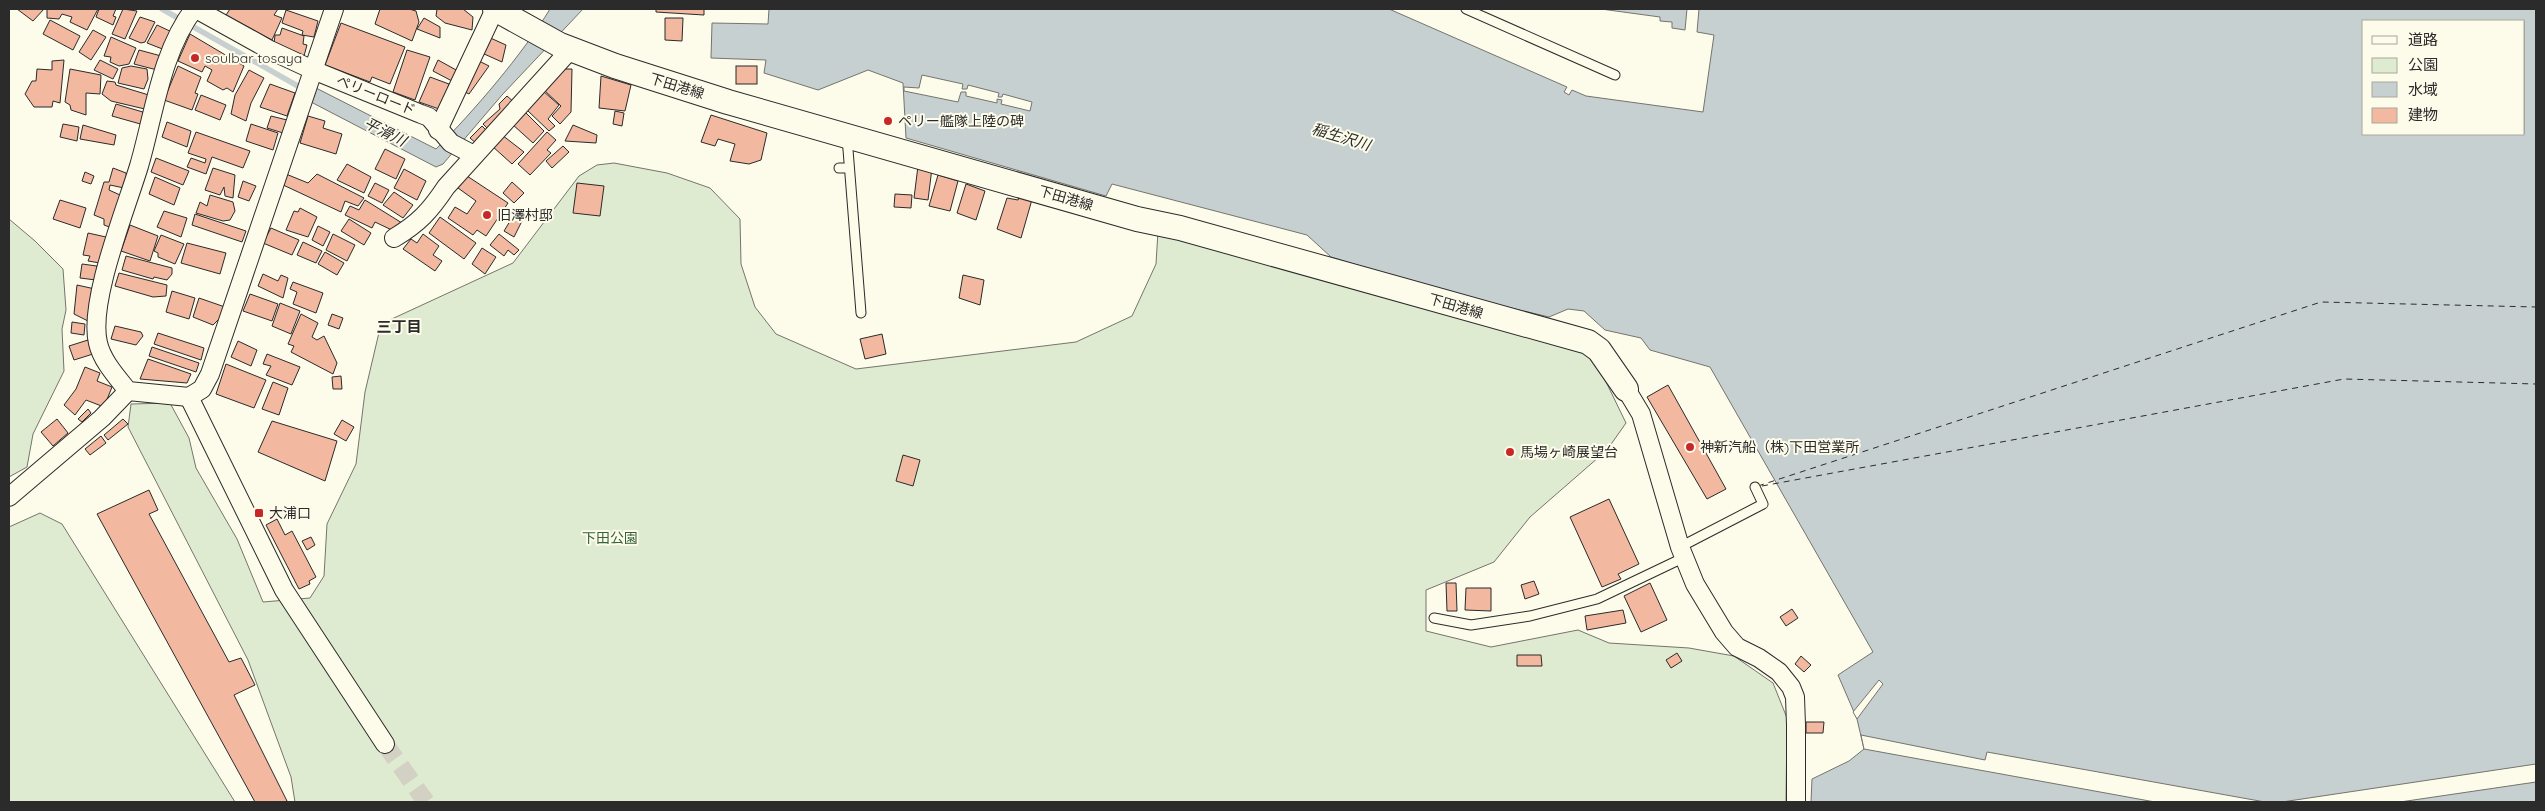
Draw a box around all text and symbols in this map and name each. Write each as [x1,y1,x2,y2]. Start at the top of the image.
legend [2362,20,2525,135]
text: 道路 [2408,30,2438,49]
place label: soulbar tosaya [205,49,302,67]
marker: soulbar tosaya [189,52,201,64]
text: 公園 [2408,55,2438,74]
street label: 下田港線 [648,69,706,103]
street label: ペリーロード [334,71,418,119]
text: 水域 [2408,80,2438,99]
text: 建物 [2408,105,2438,124]
place label: ペリー艦隊上陸の碑 [898,112,1024,130]
water label: 平滑川 [361,113,411,151]
marker: ペリー艦隊上陸の碑 [882,115,894,127]
water label: 稲生沢川 [1310,119,1375,155]
street label: 下田港線 [1037,182,1095,214]
place label: 旧澤村邸 [497,206,553,224]
marker: 旧澤村邸 [481,209,493,221]
street label: 下田港線 [1427,290,1485,322]
district label: 三丁目 [376,317,422,336]
place label: 神新汽船（株)下田営業所 [1700,438,1859,456]
marker: 神新汽船（株)下田営業所 [1684,441,1696,453]
place label: 馬場ヶ崎展望台 [1520,443,1618,461]
marker: 馬場ヶ崎展望台 [1504,446,1516,458]
place label: 大浦口 [269,504,311,522]
marker: 大浦口 [253,507,265,519]
park label: 下田公園 [582,529,638,547]

